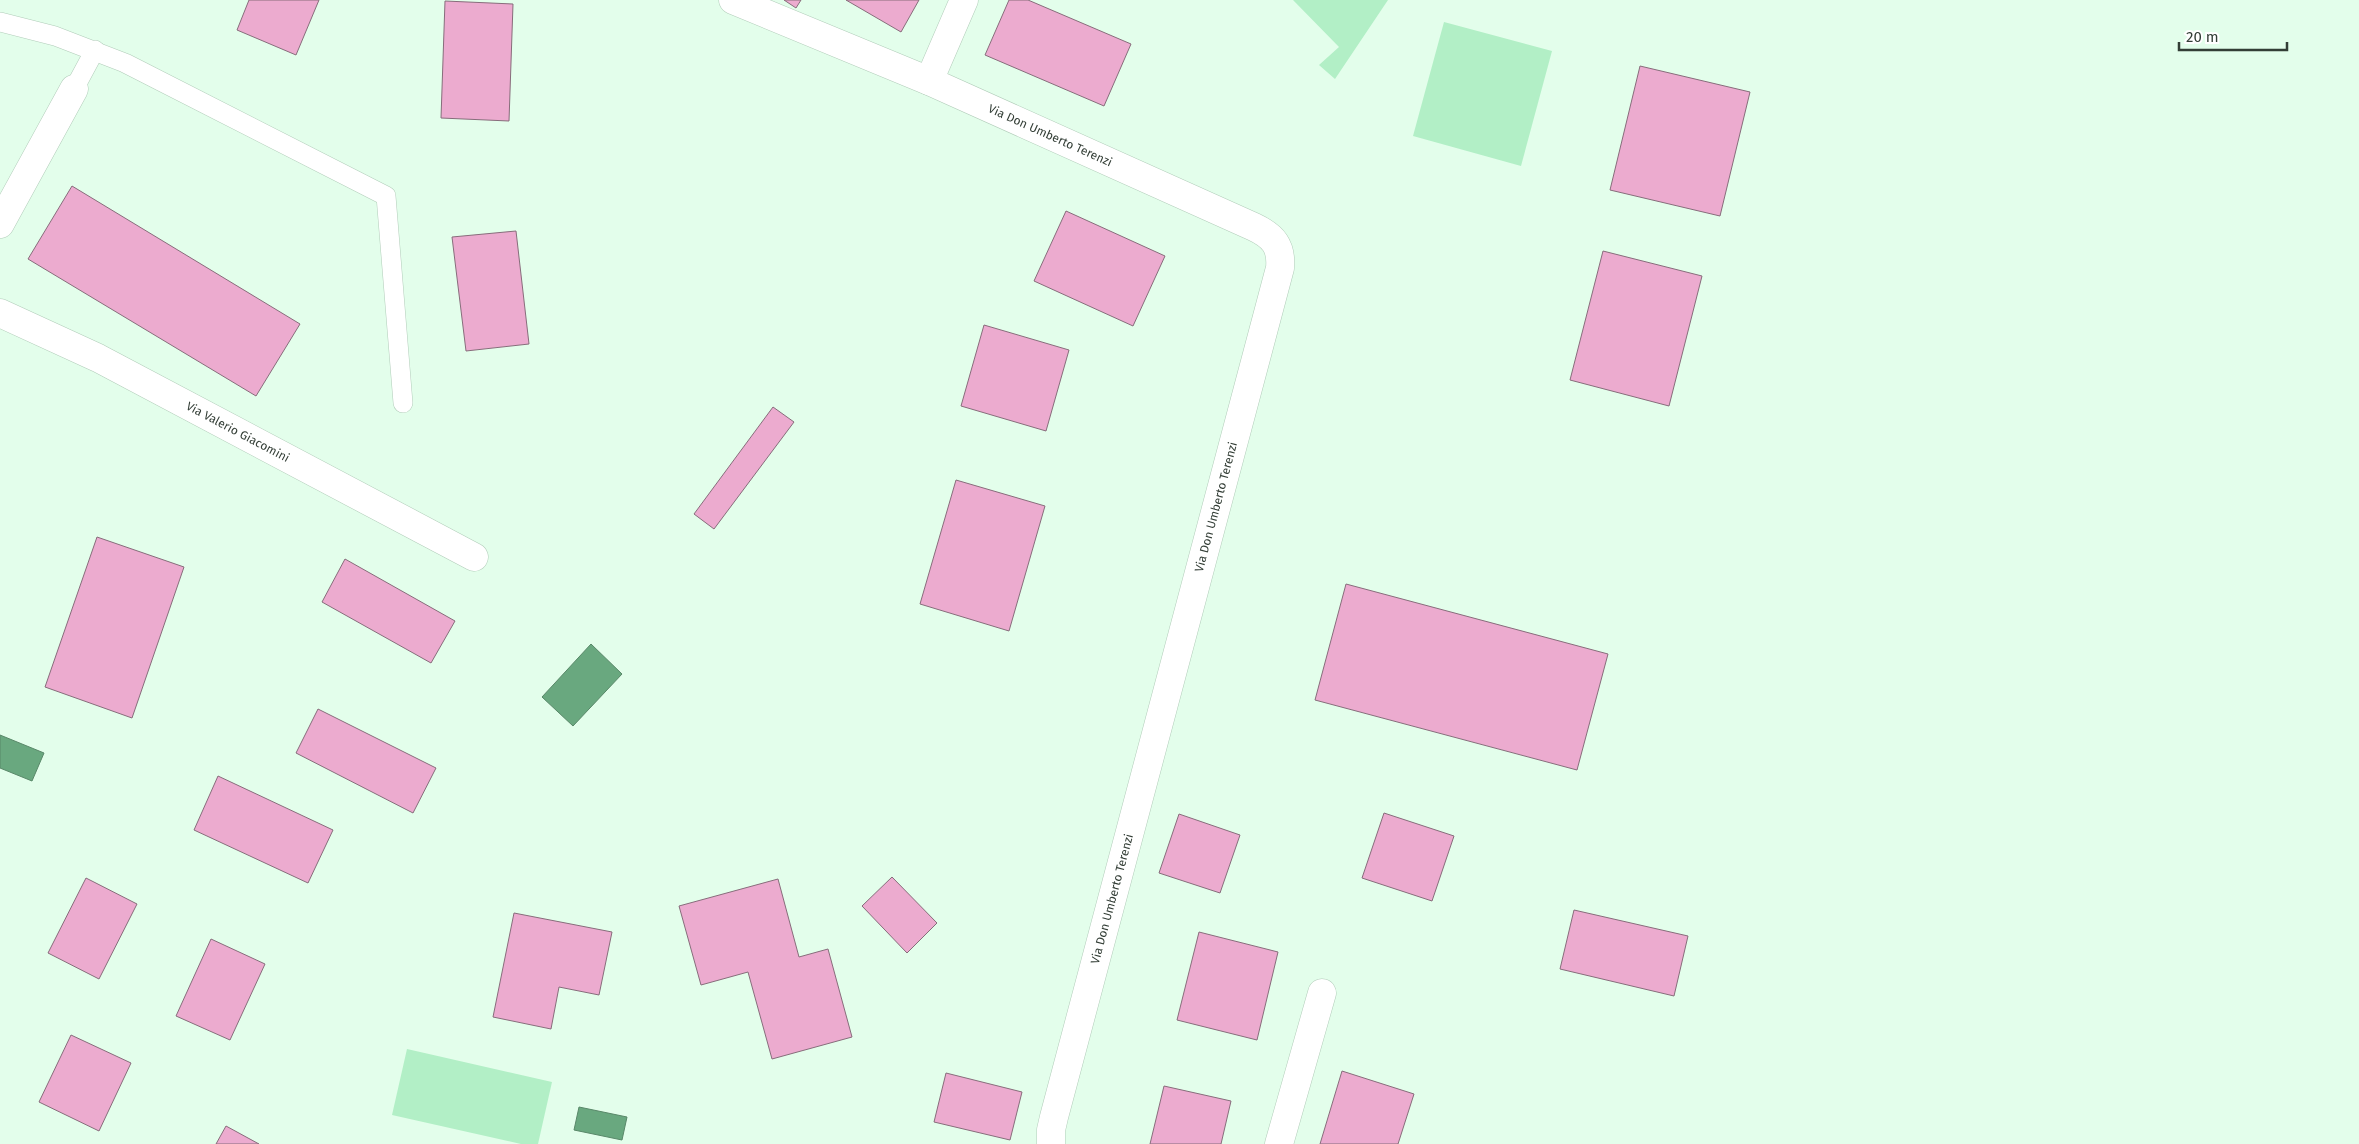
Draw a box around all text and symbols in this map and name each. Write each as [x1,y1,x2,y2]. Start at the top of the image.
scale bar [2179,20,2286,52]
text: 20 m [2186,28,2219,46]
street label: Via Don Umberto Terenzi [986,102,1114,169]
street label: Via Valerio Giacomini [184,399,292,465]
street label: Via Don Umberto Terenzi [1192,440,1240,574]
street label: Via Don Umberto Terenzi [1088,832,1136,966]

